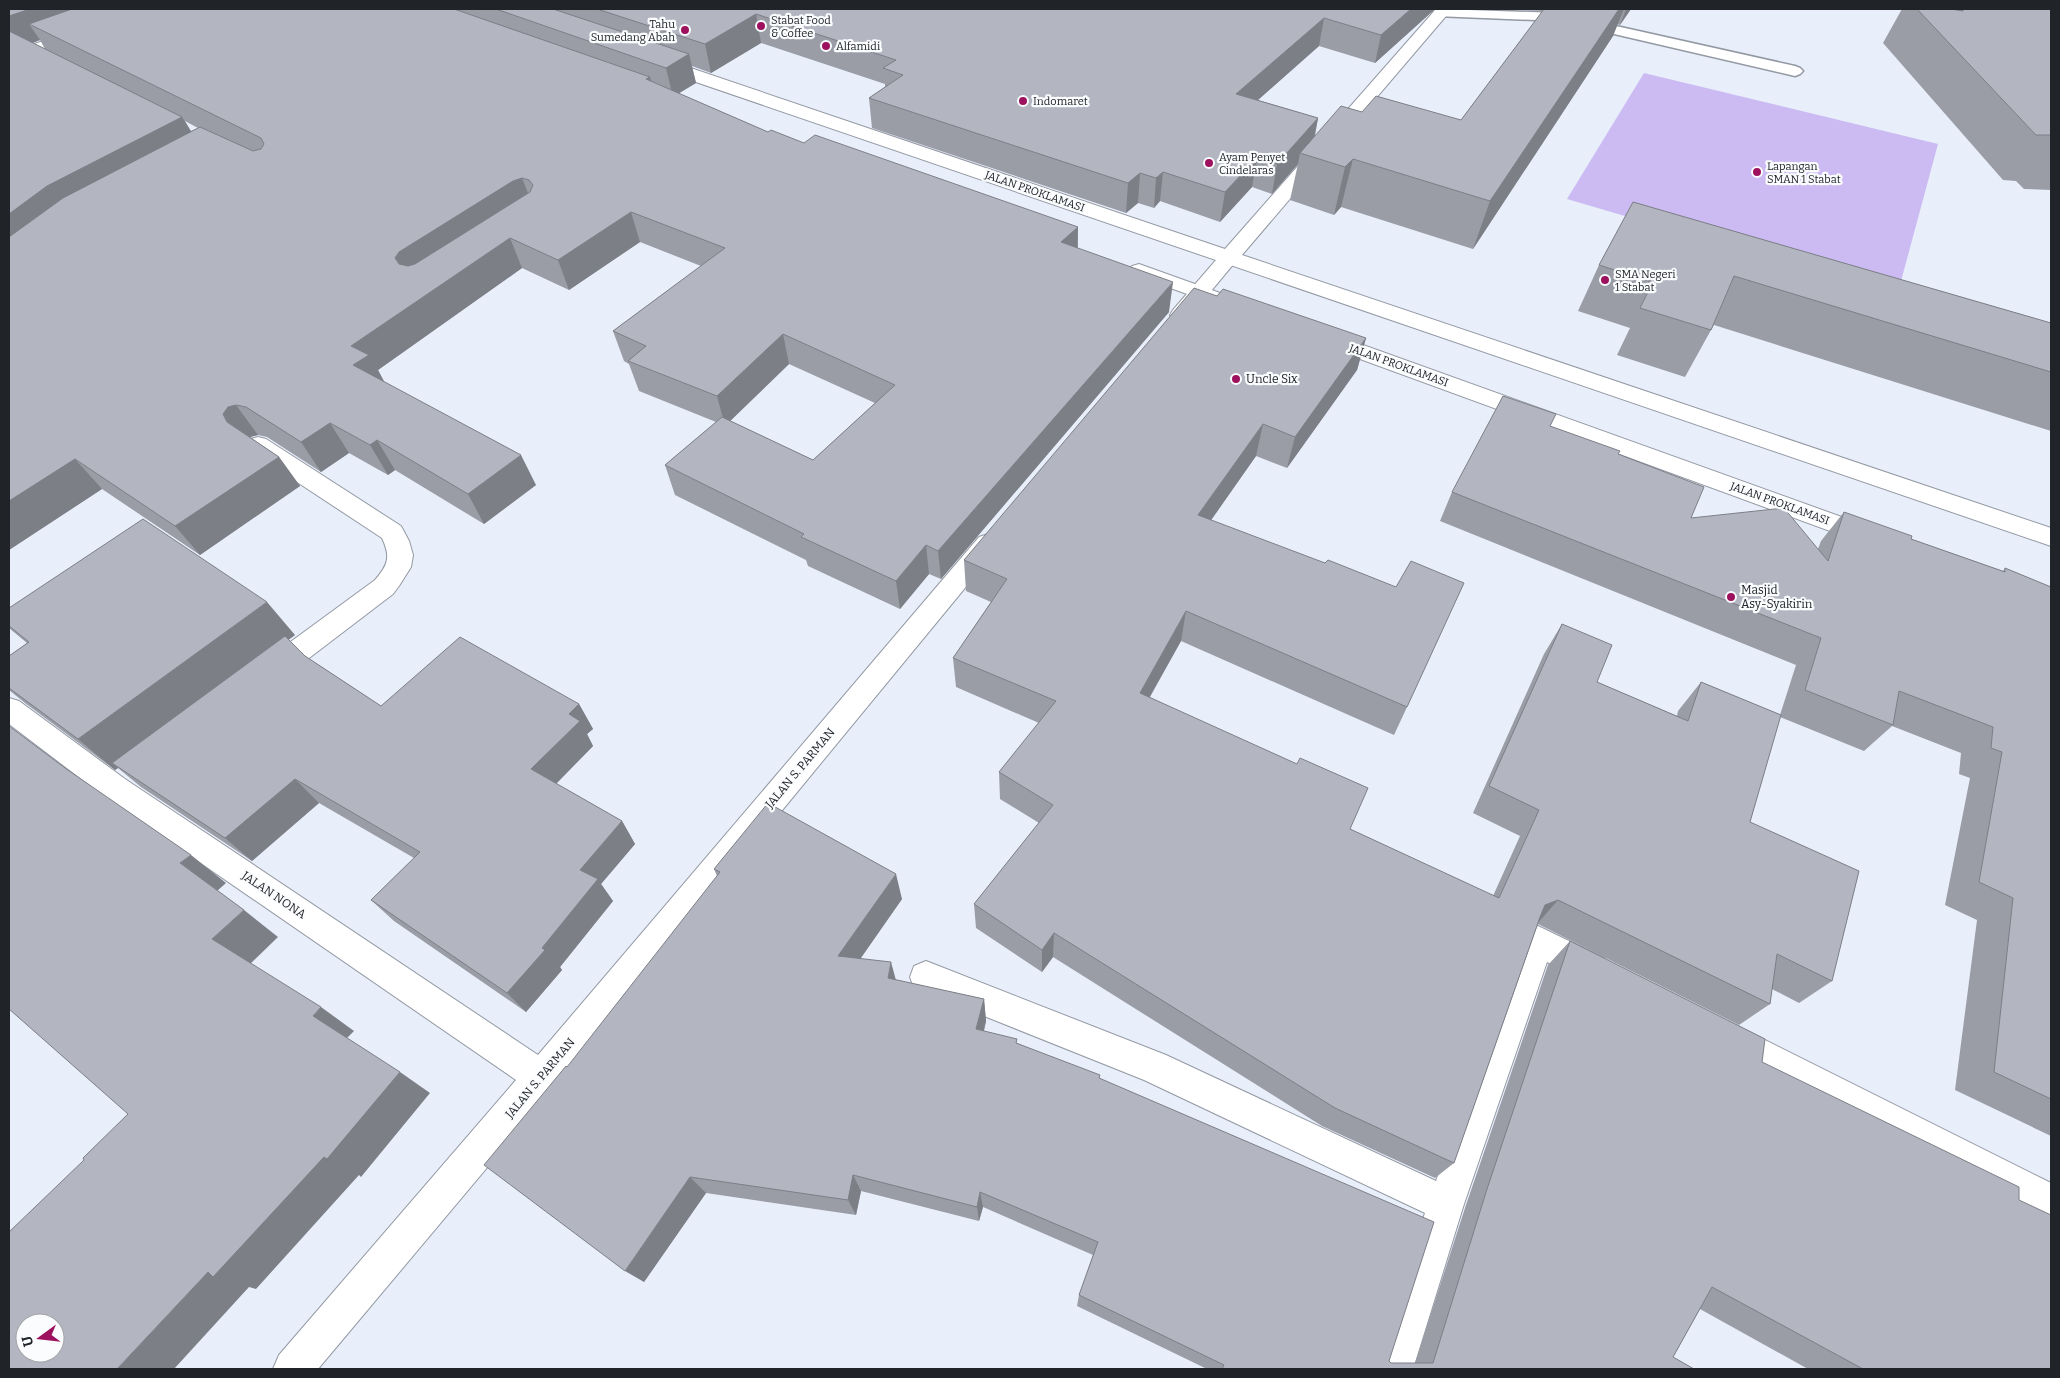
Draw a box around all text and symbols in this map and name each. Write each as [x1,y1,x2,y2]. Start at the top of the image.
place label: Stabat Food & Coffee [771,14,831,40]
place label: Tahu Sumedang Abah [591,18,675,44]
marker: Stabat Food & Coffee [755,20,767,32]
marker: Tahu Sumedang Abah [679,24,691,36]
marker: Alfamidi [820,40,832,52]
place label: Alfamidi [836,40,881,53]
marker: Indomaret [1017,95,1029,107]
place label: Indomaret [1033,95,1088,108]
place label: Ayam Penyet Cindelaras [1219,151,1285,177]
marker: Ayam Penyet Cindelaras [1203,157,1215,169]
place label: Lapangan SMAN 1 Stabat [1767,160,1841,186]
marker: Lapangan SMAN 1 Stabat [1751,166,1763,178]
street label: JALAN PROKLAMASI [982,168,1086,215]
place label: SMA Negeri 1 Stabat [1615,268,1676,294]
marker: SMA Negeri 1 Stabat [1599,274,1611,286]
street label: JALAN PROKLAMASI [1347,341,1450,389]
place label: Uncle Six [1246,372,1298,386]
marker: Uncle Six [1230,373,1242,385]
street label: JALAN PROKLAMASI [1728,479,1831,527]
place label: Masjid Asy-Syakirin [1741,583,1813,611]
marker: Masjid Asy-Syakirin [1725,591,1737,603]
street label: JALAN S. PARMAN [762,725,838,812]
street label: JALAN NONA [239,868,309,922]
street label: JALAN S. PARMAN [502,1035,578,1122]
north arrow [15,1313,65,1363]
text: U [18,1333,37,1348]

